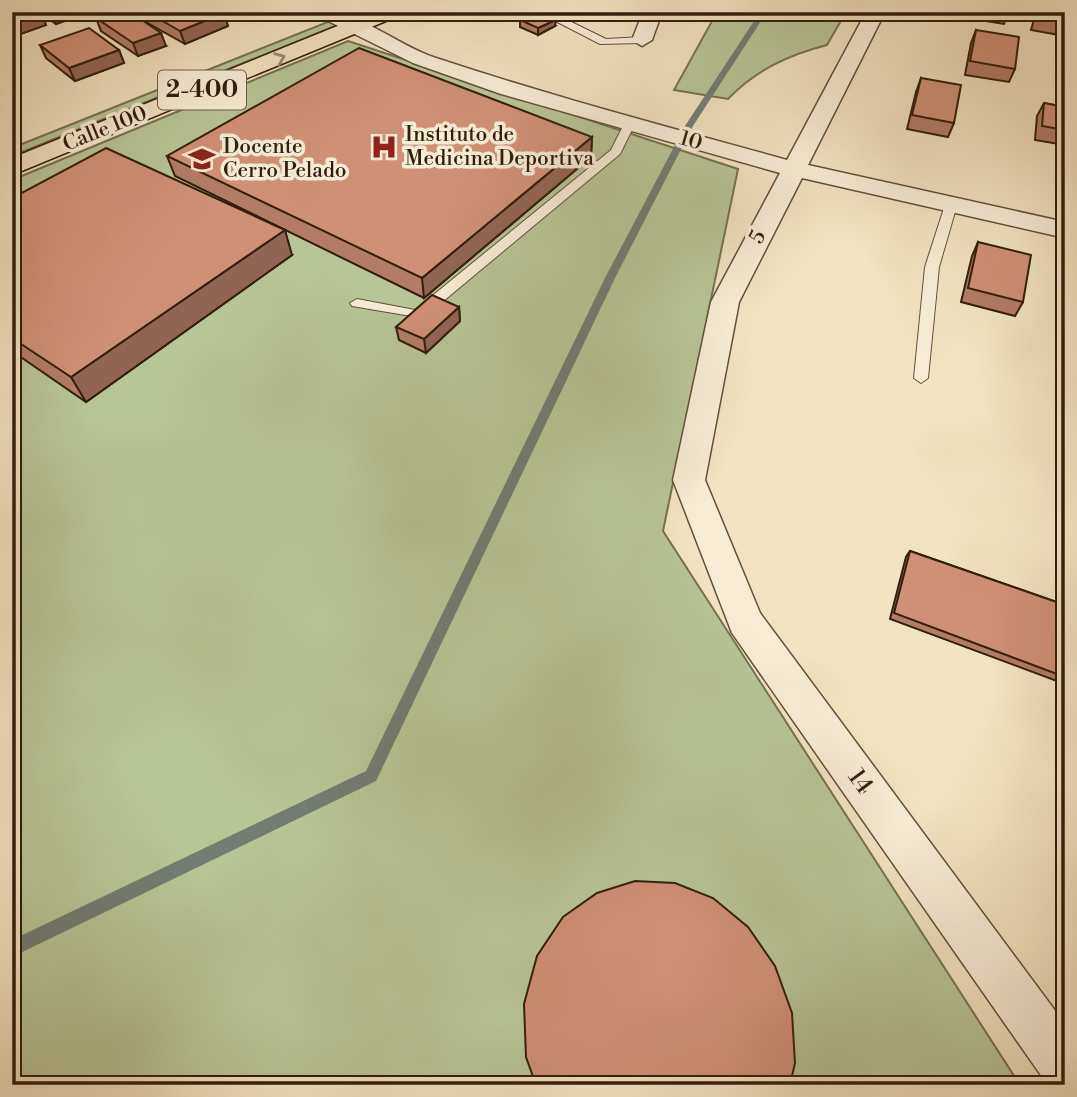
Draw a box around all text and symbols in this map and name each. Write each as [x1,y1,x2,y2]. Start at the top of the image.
one-way arrow [272,52,285,66]
road number: 2-400 [158,71,246,110]
street label: Calle 100 [59,100,151,158]
place label: Instituto de Medicina Deportiva [405,122,594,172]
street label: 10 [677,125,705,157]
hospital icon: Instituto de Medicina Deportiva [369,132,399,162]
place label: Docente Cerro Pelado [223,134,347,184]
school or university icon: Docente Cerro Pelado [187,144,217,174]
street label: 5 [744,226,772,248]
street label: 14 [841,764,879,800]

